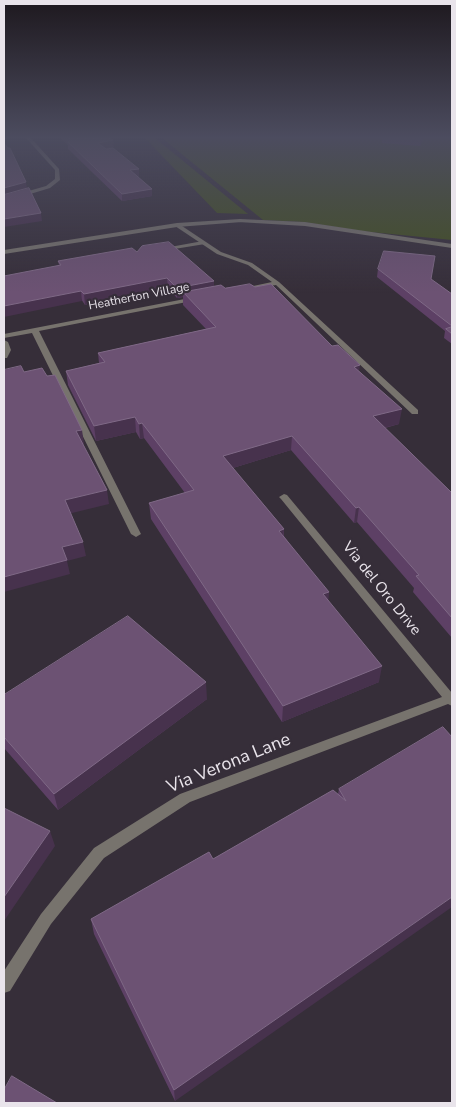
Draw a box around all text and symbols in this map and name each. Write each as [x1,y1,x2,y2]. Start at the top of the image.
street label: Heatherton Village [87,280,191,314]
street label: Via del Oro Drive [338,539,424,639]
street label: Via Verona Lane [164,729,294,799]

